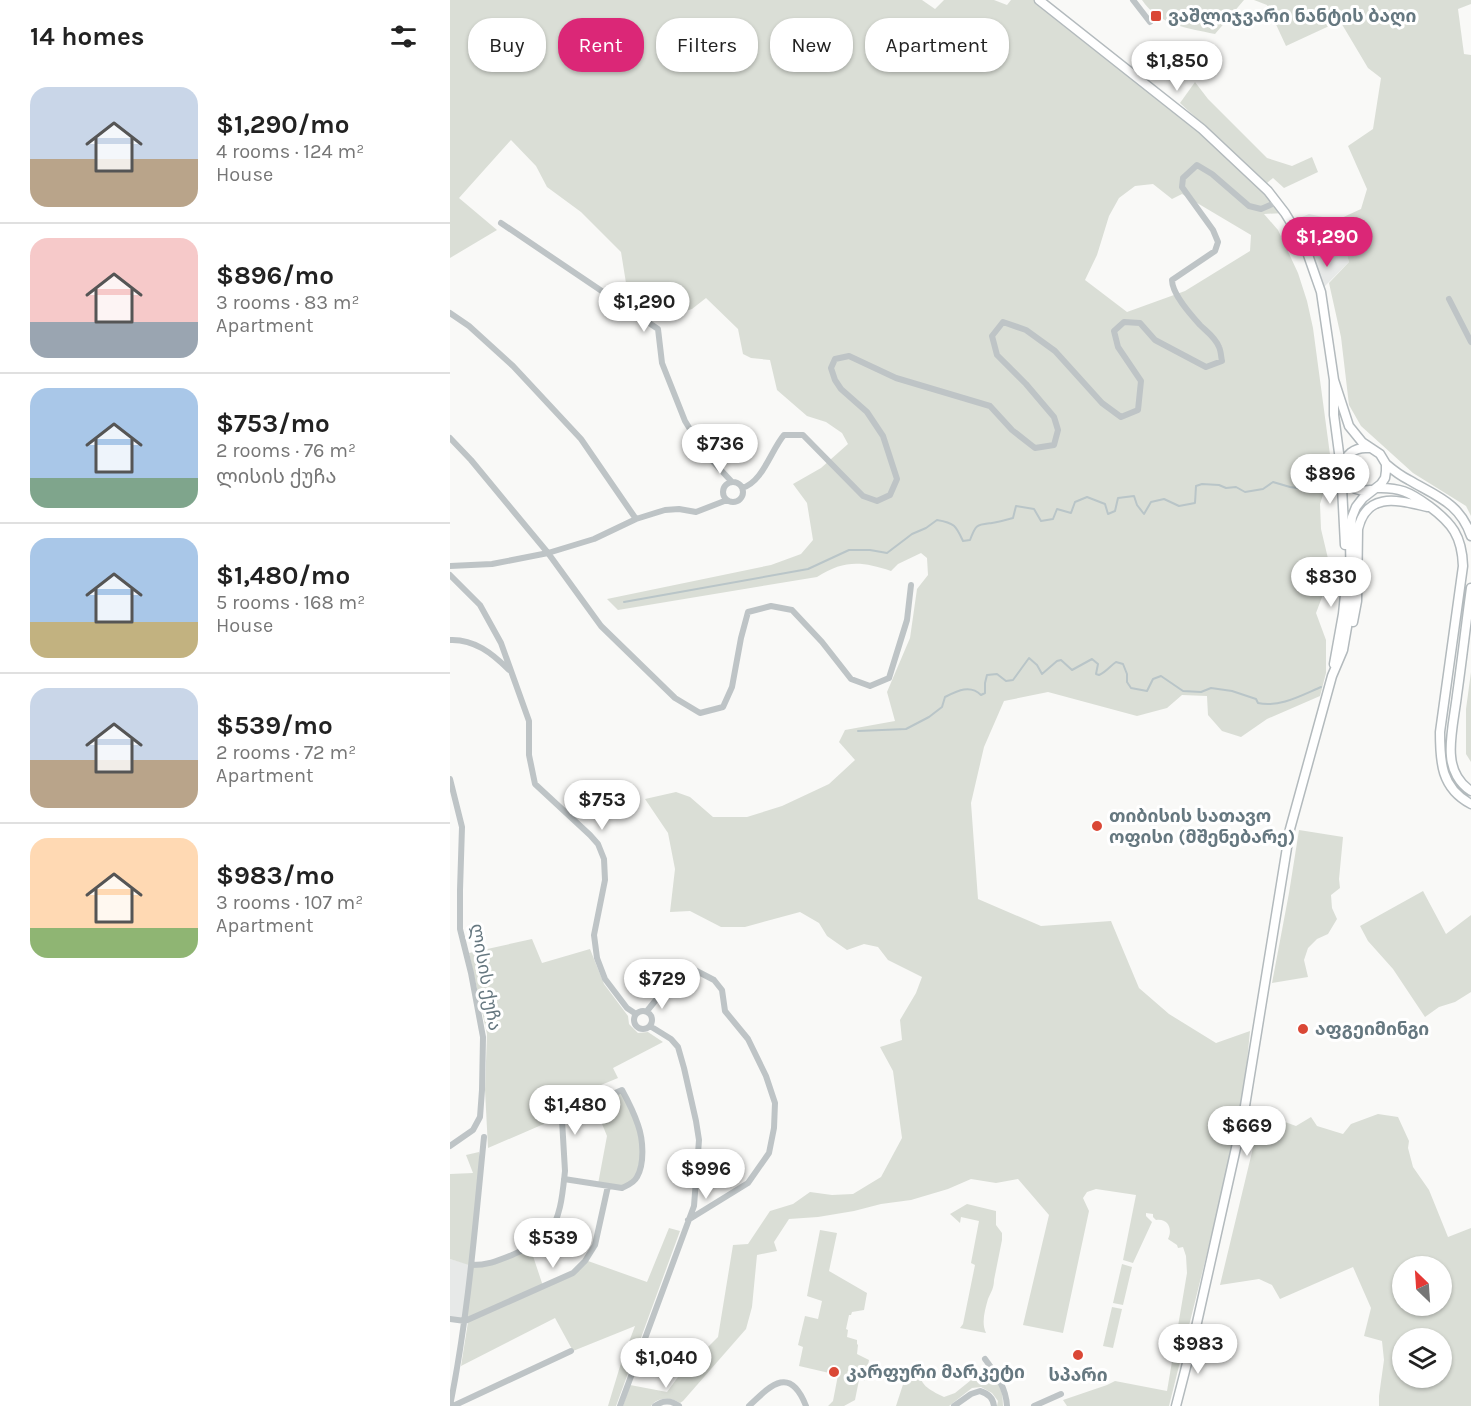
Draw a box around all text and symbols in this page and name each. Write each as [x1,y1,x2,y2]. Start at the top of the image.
place label: ვაშლიჯვარი ნანტის ბაღი [1168,5,1416,27]
marker: ვაშლიჯვარი ნანტის ბაღი [1149,9,1163,23]
chip: Buy [468,18,546,72]
chip: Rent [558,18,644,72]
chip: Filters [656,18,758,72]
chip: New [770,18,853,72]
chip: Apartment [865,18,1009,72]
icon: filters [387,20,420,53]
text: 14 homes [30,21,144,52]
pin: $1,850 [1128,41,1226,92]
text: $1,850 [1145,49,1209,72]
text: $1,290/mo [216,109,349,140]
icon: home [78,111,150,183]
text: 4 rooms · 124 m² [216,140,364,163]
text: House [216,163,273,186]
pin: $1,290 [1278,217,1376,268]
text: $1,290 [1296,225,1358,248]
text: $896/mo [216,260,334,291]
icon: home [78,262,150,334]
pin: $1,290 [595,282,693,333]
text: $1,290 [613,290,675,313]
text: 3 rooms · 83 m² [216,291,360,314]
text: Apartment [216,314,314,337]
text: $753/mo [216,408,330,439]
icon: home [78,412,150,484]
pin: $736 [684,424,756,475]
text: $736 [696,432,744,455]
text: 2 rooms · 76 m² [216,439,356,462]
pin: $896 [1294,454,1366,505]
text: $896 [1304,462,1356,485]
text: ლისის ქუჩა [216,465,336,488]
pin: $830 [1295,557,1367,608]
text: $1,480/mo [216,560,350,591]
icon: home [78,562,150,634]
text: $830 [1305,565,1357,588]
text: 5 rooms · 168 m² [216,591,365,614]
text: House [216,614,273,637]
text: $539/mo [216,710,333,741]
icon: home [78,712,150,784]
text: 2 rooms · 72 m² [216,741,356,764]
text: Apartment [216,764,314,787]
pin: $753 [566,780,638,831]
text: $753 [578,788,626,811]
place label: თიბისის სათავო ოფისი (მშენებარე) [1109,805,1295,848]
marker: თიბისის სათავო ოფისი (მშენებარე) [1090,819,1104,833]
text: $983/mo [216,860,334,891]
icon: home [78,862,150,934]
text: 3 rooms · 107 m² [216,891,363,914]
text: Apartment [216,914,314,937]
street label: ლისის ქუჩა [466,922,506,1032]
pin: $729 [626,959,698,1010]
text: $729 [638,967,686,990]
place label: აფგეიმინგი [1315,1018,1429,1040]
marker: აფგეიმინგი [1296,1022,1310,1036]
pin: $1,480 [526,1085,624,1136]
text: $1,480 [543,1093,607,1116]
pin: $669 [1211,1106,1283,1157]
text: $669 [1222,1114,1272,1137]
pin: $996 [670,1149,742,1200]
text: $996 [681,1157,731,1180]
pin: $539 [517,1218,589,1269]
text: $539 [528,1226,578,1249]
north arrow [1392,1256,1452,1316]
map controls [1392,1256,1452,1388]
pin: $983 [1162,1324,1234,1375]
button: layers [1392,1328,1452,1388]
text: $983 [1172,1332,1224,1355]
pin: $1,040 [617,1338,715,1389]
text: $1,040 [634,1346,698,1369]
marker: სპარი [1071,1348,1085,1362]
place label: კარფური მარკეტი [846,1361,1025,1383]
place label: სპარი [1048,1364,1108,1386]
marker: კარფური მარკეტი [827,1365,841,1379]

